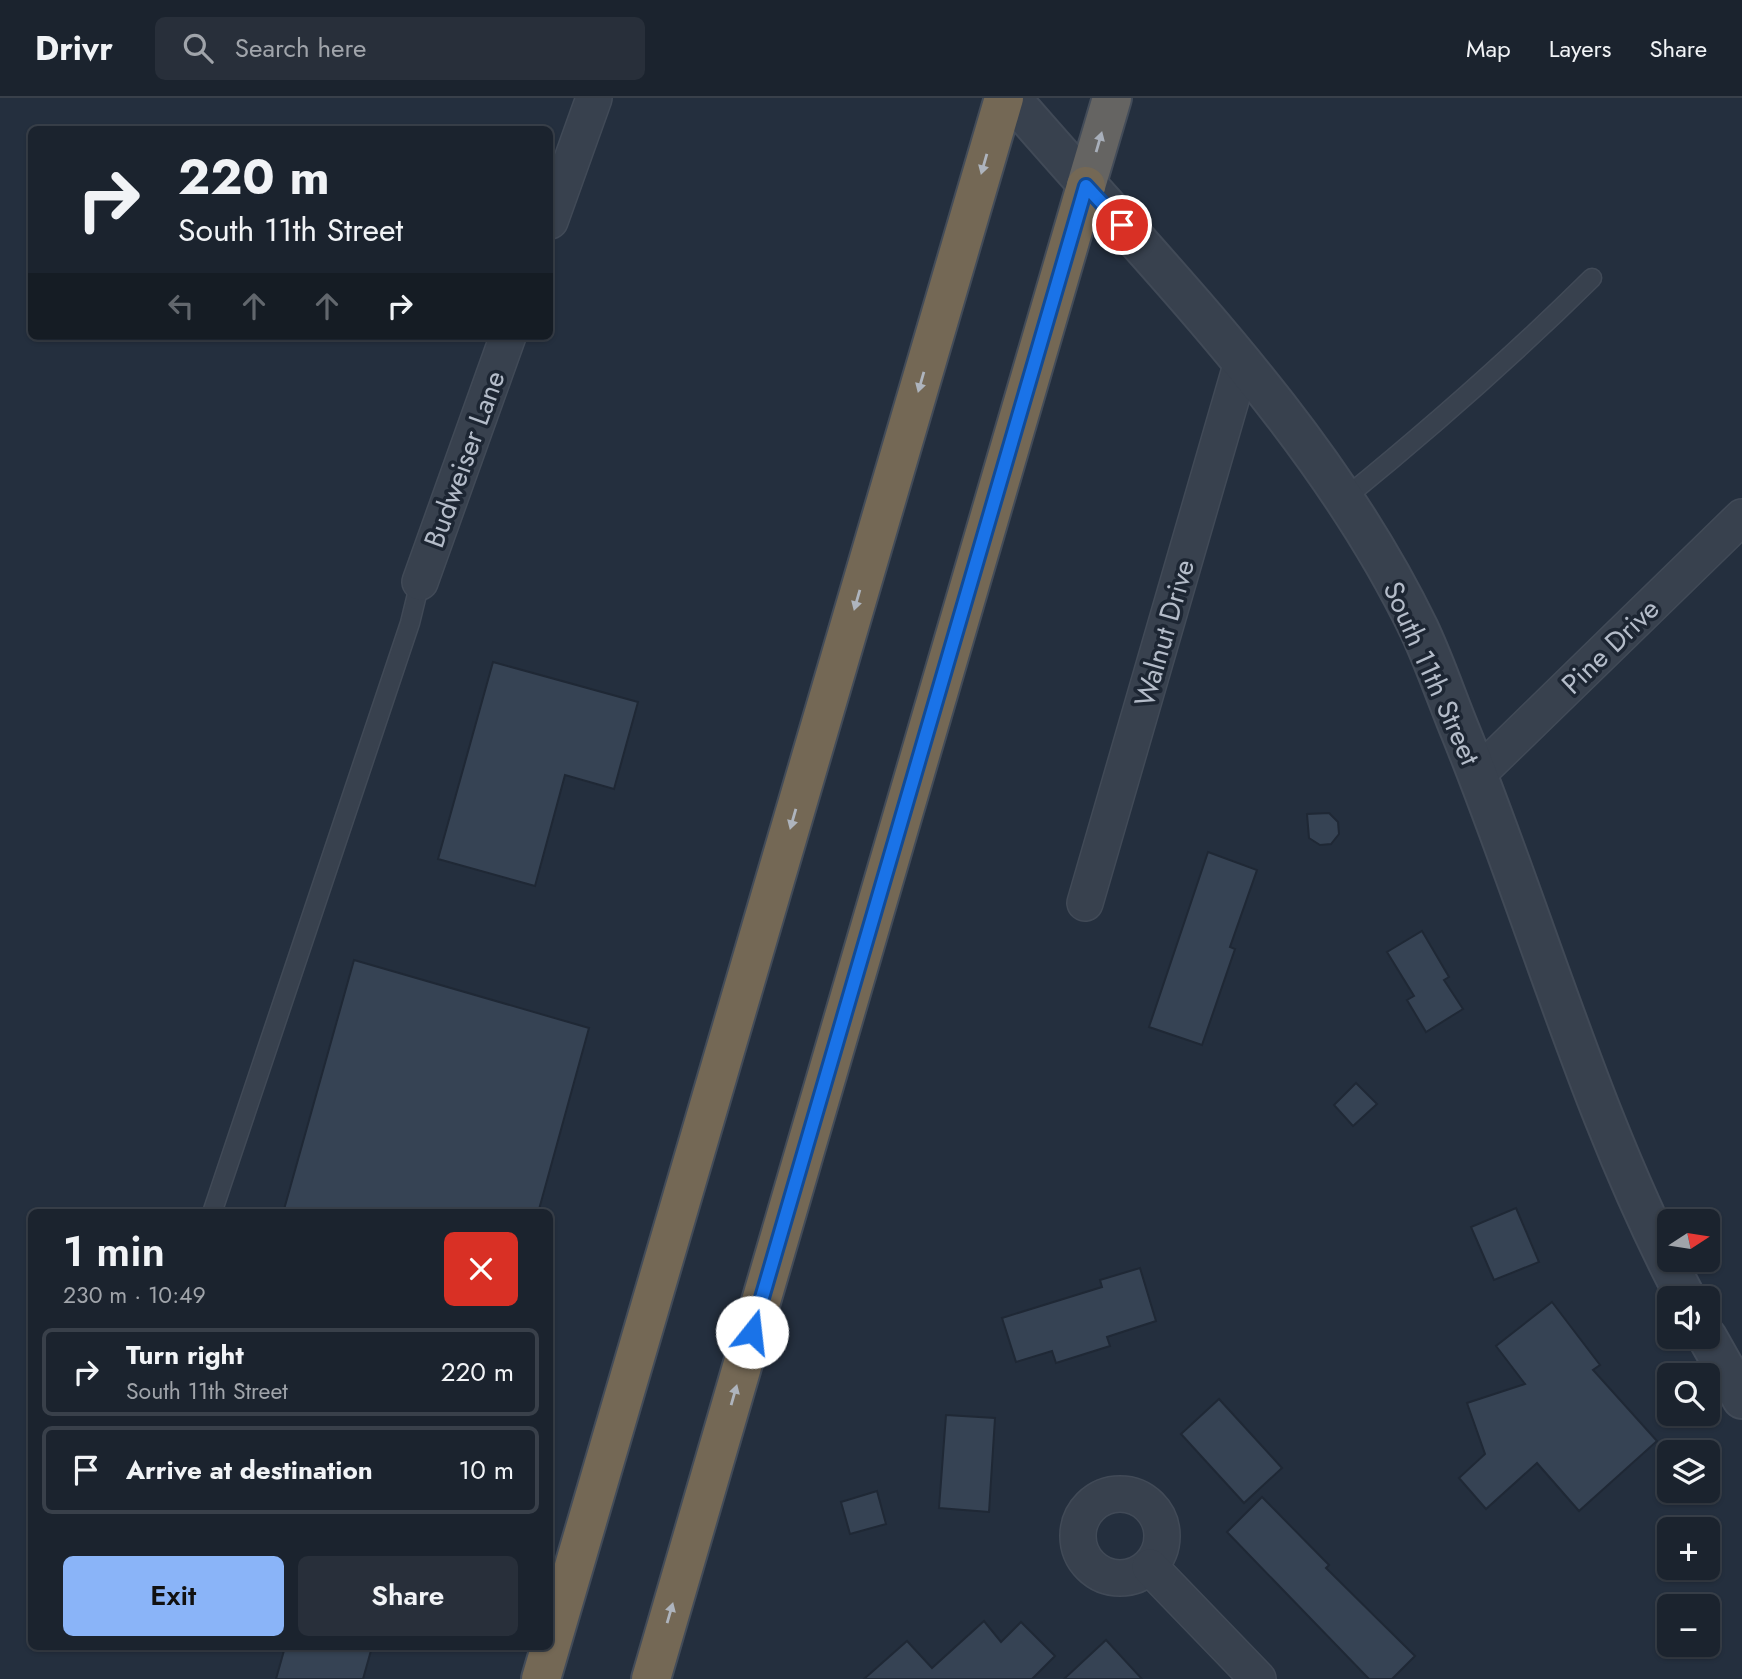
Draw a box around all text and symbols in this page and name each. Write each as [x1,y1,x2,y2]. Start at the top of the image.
search box [155,17,645,80]
text: Drivr [35,25,113,72]
icon: search [179,29,217,67]
text: Search here [235,29,366,67]
text: Map [1466,31,1511,66]
text: Layers [1549,31,1611,66]
text: Share [1649,31,1707,66]
one-way arrow [1095,131,1105,152]
text: 220 m [178,142,330,212]
one-way arrow [979,153,989,174]
icon: right [63,154,154,245]
pin [1092,195,1152,255]
icon: arrive [1103,206,1141,244]
text: South 11th Street [178,207,403,253]
icon: left [162,287,200,325]
icon: ahead [235,287,273,325]
icon: ahead [308,287,346,325]
icon: right [381,287,419,325]
street label: Budweiser Lane [413,365,515,553]
one-way arrow [915,372,925,393]
street label: Walnut Drive [1124,555,1205,712]
street label: South 11th Street [1373,575,1490,772]
street label: Pine Drive [1552,589,1669,704]
one-way arrow [851,590,861,611]
one-way arrow [787,808,797,829]
north arrow [1657,1209,1720,1272]
map controls [1657,1209,1720,1657]
text: 1 min [63,1221,165,1282]
button: close [444,1232,518,1306]
text: 230 m · 10:49 [63,1278,206,1312]
button: sound [1657,1286,1720,1349]
position arrow [715,1295,789,1369]
text: Turn right [126,1336,244,1374]
icon: right [67,1353,105,1391]
text: 220 m [441,1353,514,1391]
button: search [1657,1363,1720,1426]
text: South 11th Street [126,1374,288,1408]
one-way arrow [729,1384,739,1405]
button: layers [1657,1440,1720,1503]
icon: arrive [67,1451,105,1489]
text: Arrive at destination [126,1451,373,1489]
text: 10 m [459,1451,514,1489]
button: + [1657,1517,1720,1580]
button: Exit [63,1556,284,1636]
button: Share [298,1556,518,1636]
button: − [1657,1594,1720,1657]
one-way arrow [666,1603,676,1624]

